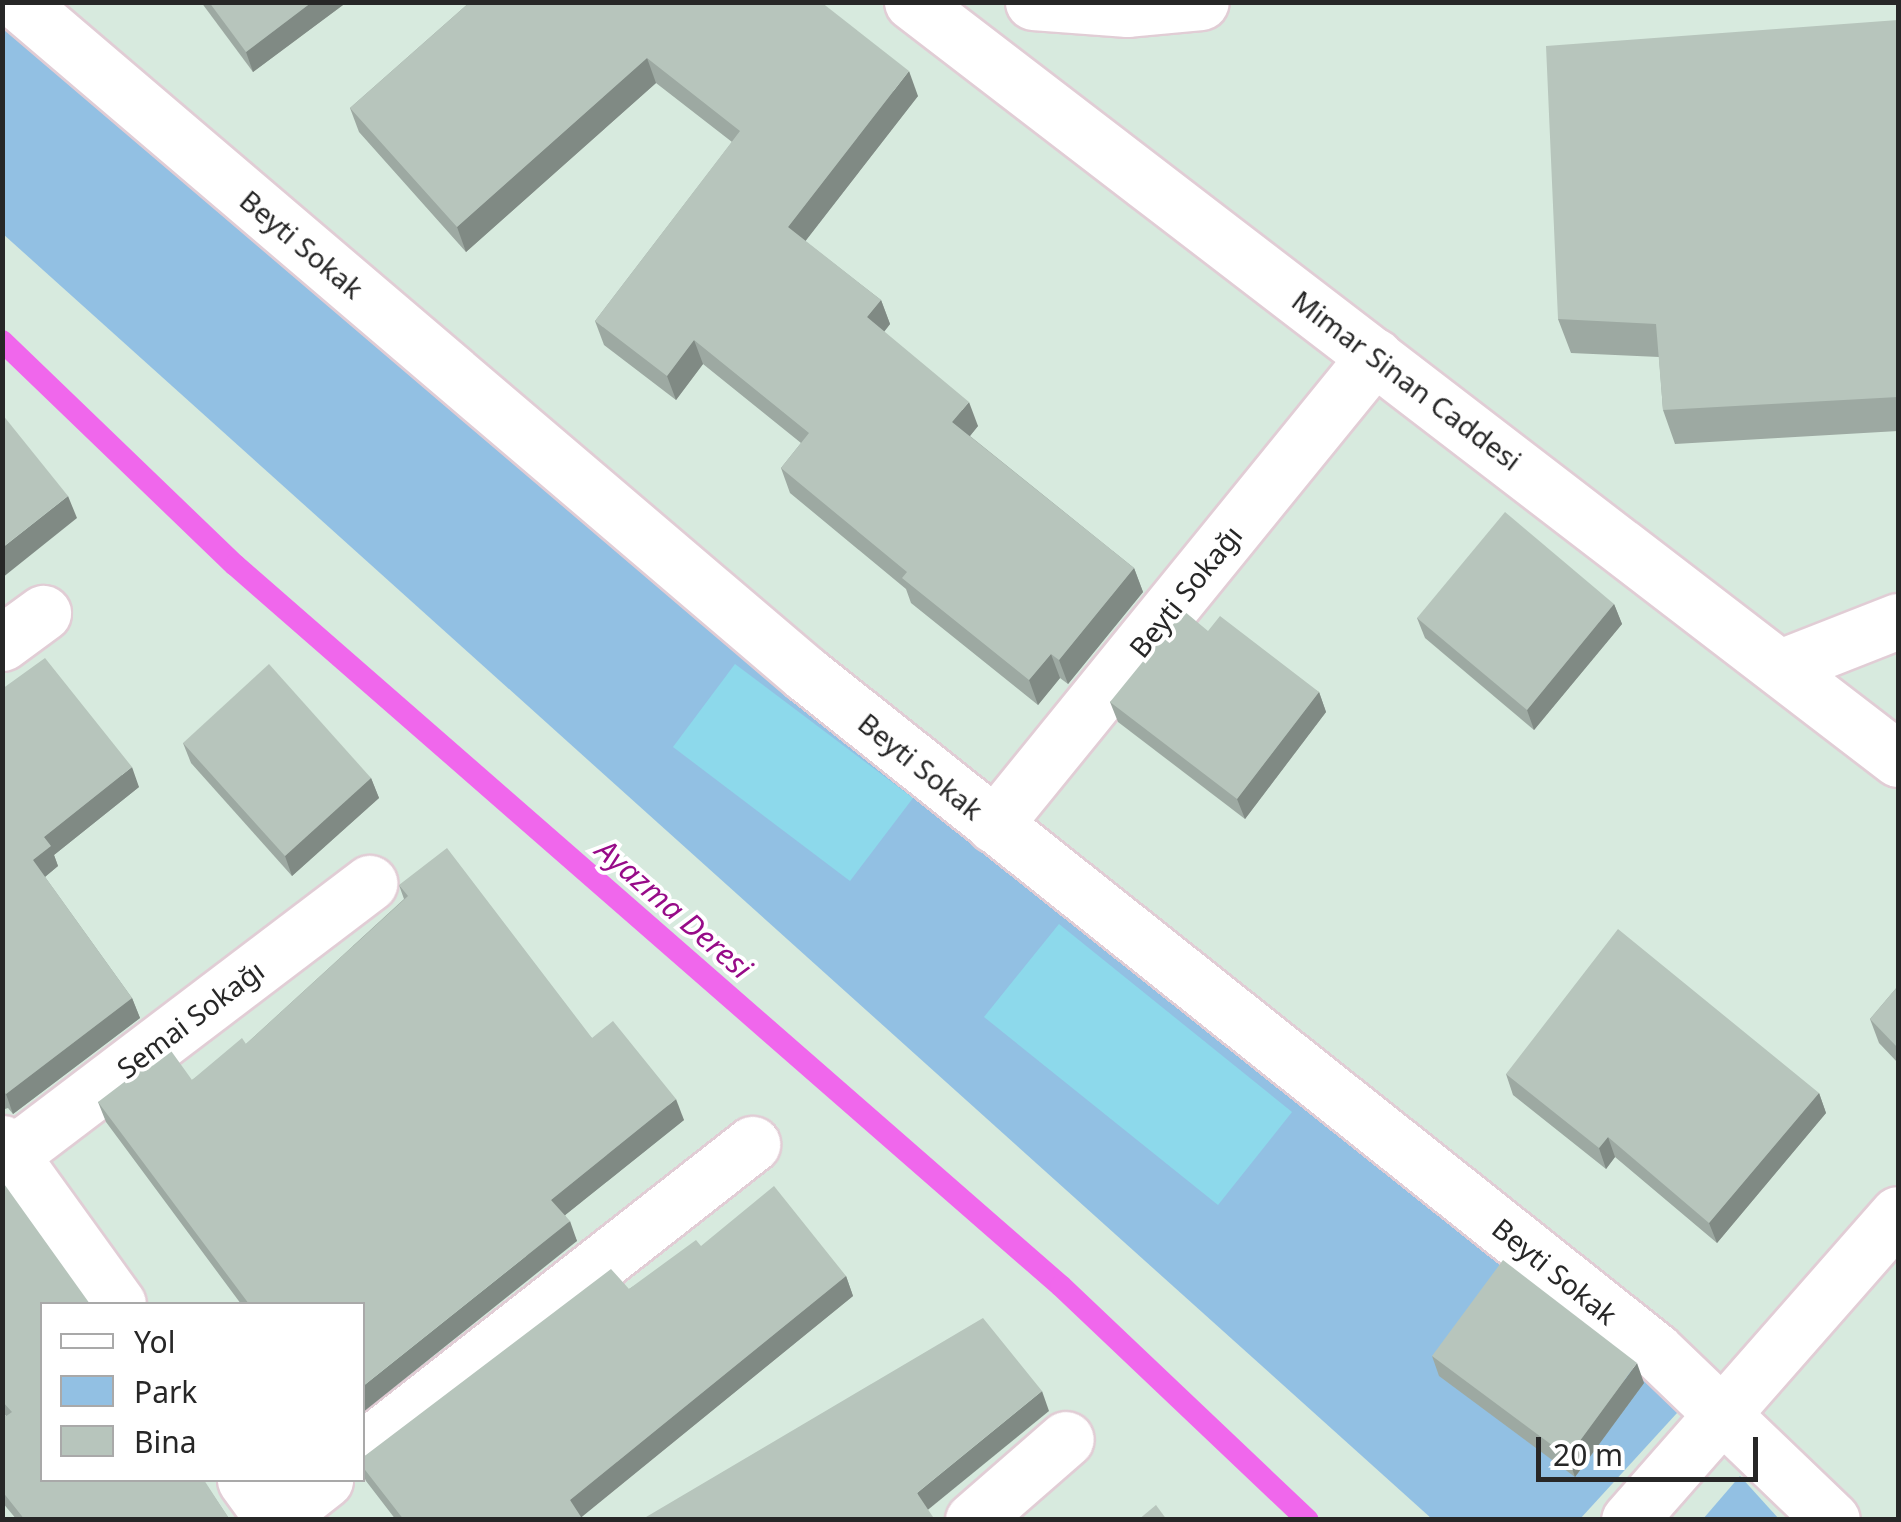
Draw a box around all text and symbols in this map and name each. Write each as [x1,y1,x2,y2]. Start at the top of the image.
street label: Beyti Sokak [234,183,370,305]
street label: Mimar Sinan Caddesi [1286,283,1528,477]
street label: Beyti Sokağı [1122,518,1248,664]
street label: Beyti Sokak [852,706,990,826]
water label: Ayazma Deresi [589,832,759,986]
street label: Semai Sokağı [110,953,270,1085]
street label: Beyti Sokak [1486,1211,1624,1331]
legend [40,1302,365,1482]
text: Yol [134,1321,175,1362]
text: Park [134,1371,197,1412]
scale bar [1541,1417,1764,1479]
text: Bina [134,1421,197,1462]
text: 20 m [1553,1434,1623,1475]

